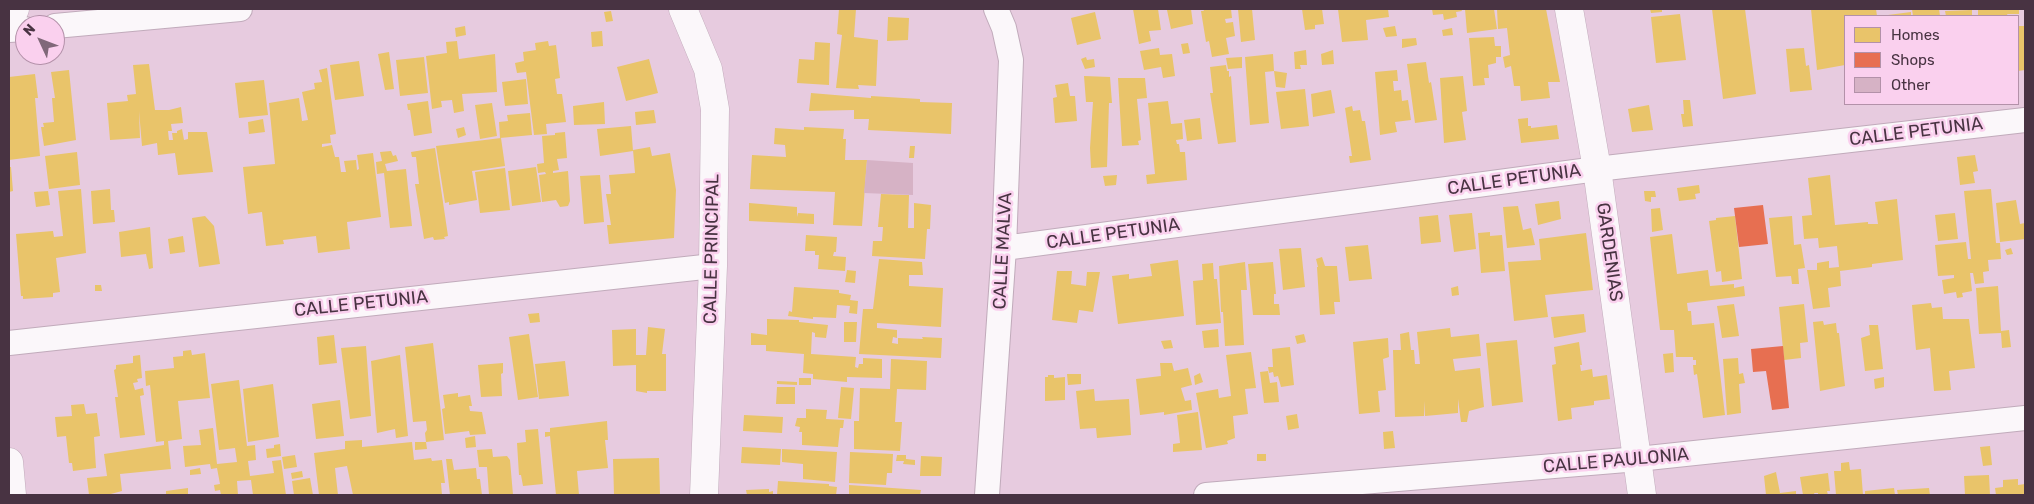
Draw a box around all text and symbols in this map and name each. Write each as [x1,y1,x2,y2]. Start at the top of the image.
north arrow [15,15,65,65]
legend [1844,15,2019,105]
text: N [20,21,39,40]
text: Homes [1891,26,1940,44]
text: Shops [1891,51,1935,69]
text: Other [1891,76,1930,94]
street label: CALLE PETUNIA [1848,113,1984,151]
street label: CALLE PETUNIA [1446,160,1582,200]
street label: CALLE PRINCIPAL [700,174,724,324]
street label: CALLE MALVA [989,192,1017,310]
street label: GARDENIAS [1591,201,1627,303]
street label: CALLE PETUNIA [1045,214,1181,254]
street label: CALLE PETUNIA [293,286,429,322]
street label: CALLE PAULONIA [1542,444,1690,478]

